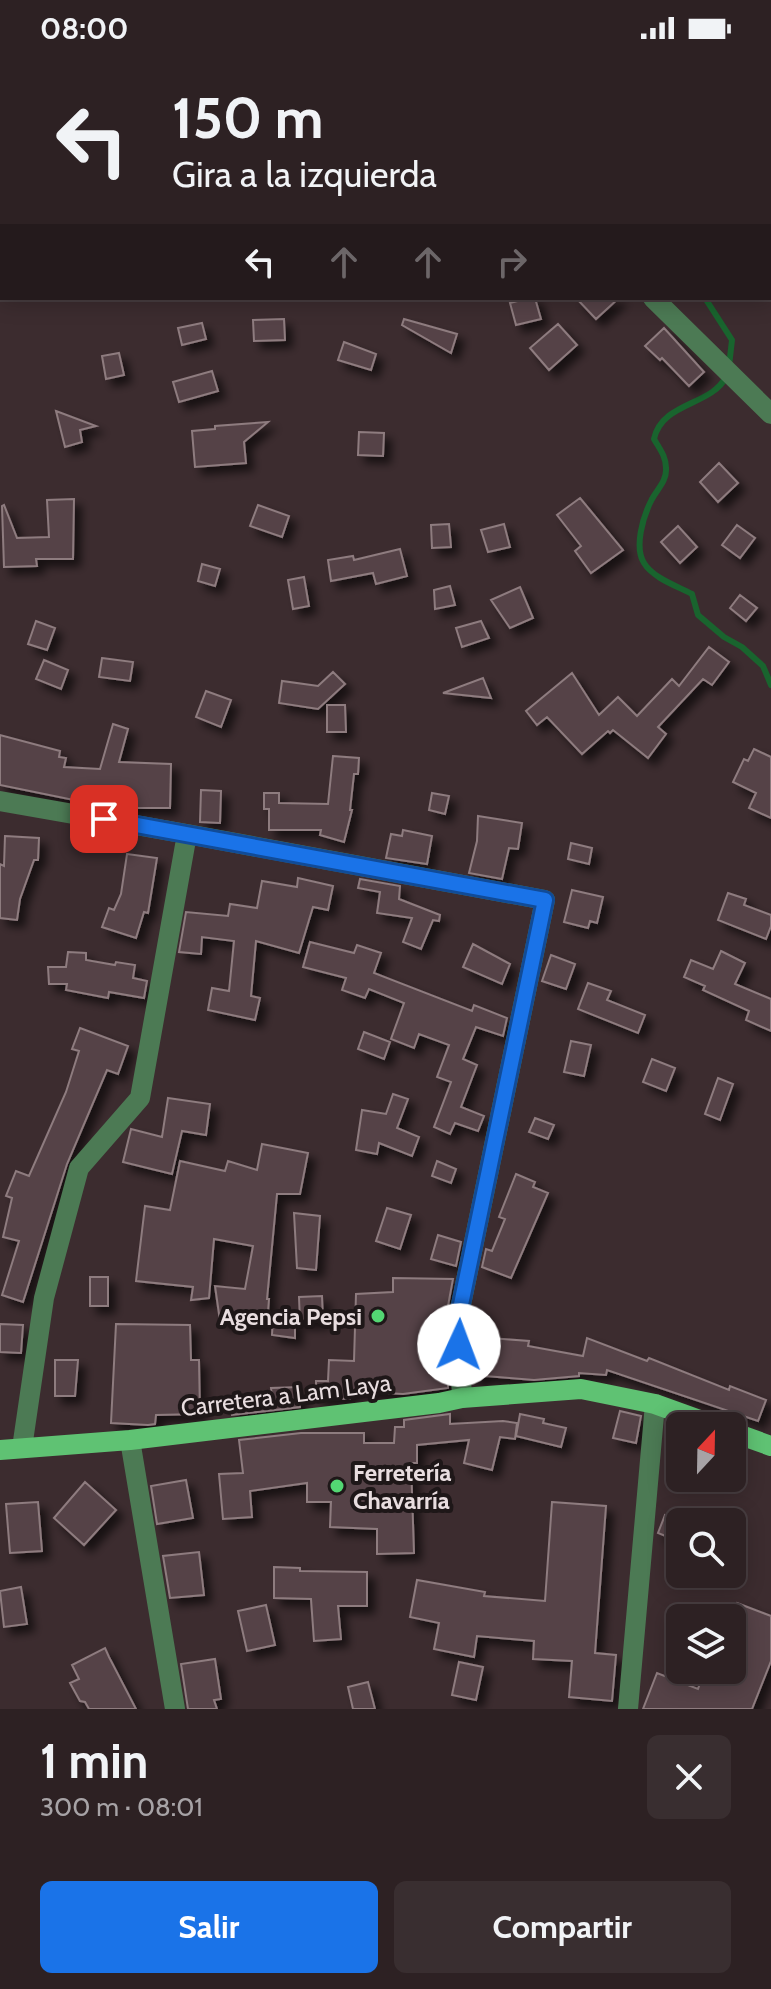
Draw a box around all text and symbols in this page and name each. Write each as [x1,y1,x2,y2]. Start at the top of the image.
text: 08:00 [40,10,128,47]
text: 150 m [172,84,324,152]
icon: left [40,88,144,192]
text: Gira a la izquierda [172,152,437,196]
icon: left [238,240,282,284]
icon: ahead [322,240,366,284]
icon: ahead [406,240,450,284]
icon: right [490,240,534,284]
pin [70,785,138,853]
icon: arrive [82,797,126,841]
place label: Agencia Pepsi [220,1302,362,1331]
position arrow [417,1303,501,1387]
marker: Agencia Pepsi [369,1307,387,1325]
street label: Carretera a Lam Laya [179,1368,393,1422]
north arrow [666,1412,746,1492]
map controls [666,1412,746,1684]
place label: Ferretería Chavarría [353,1458,451,1515]
marker: Ferretería Chavarría [328,1477,346,1495]
button: search [666,1508,746,1588]
button: layers [666,1604,746,1684]
text: 1 min [40,1732,148,1790]
button: close [647,1735,731,1819]
text: 300 m · 08:01 [40,1791,203,1823]
button: Salir [40,1881,378,1973]
button: Compartir [394,1881,731,1973]

